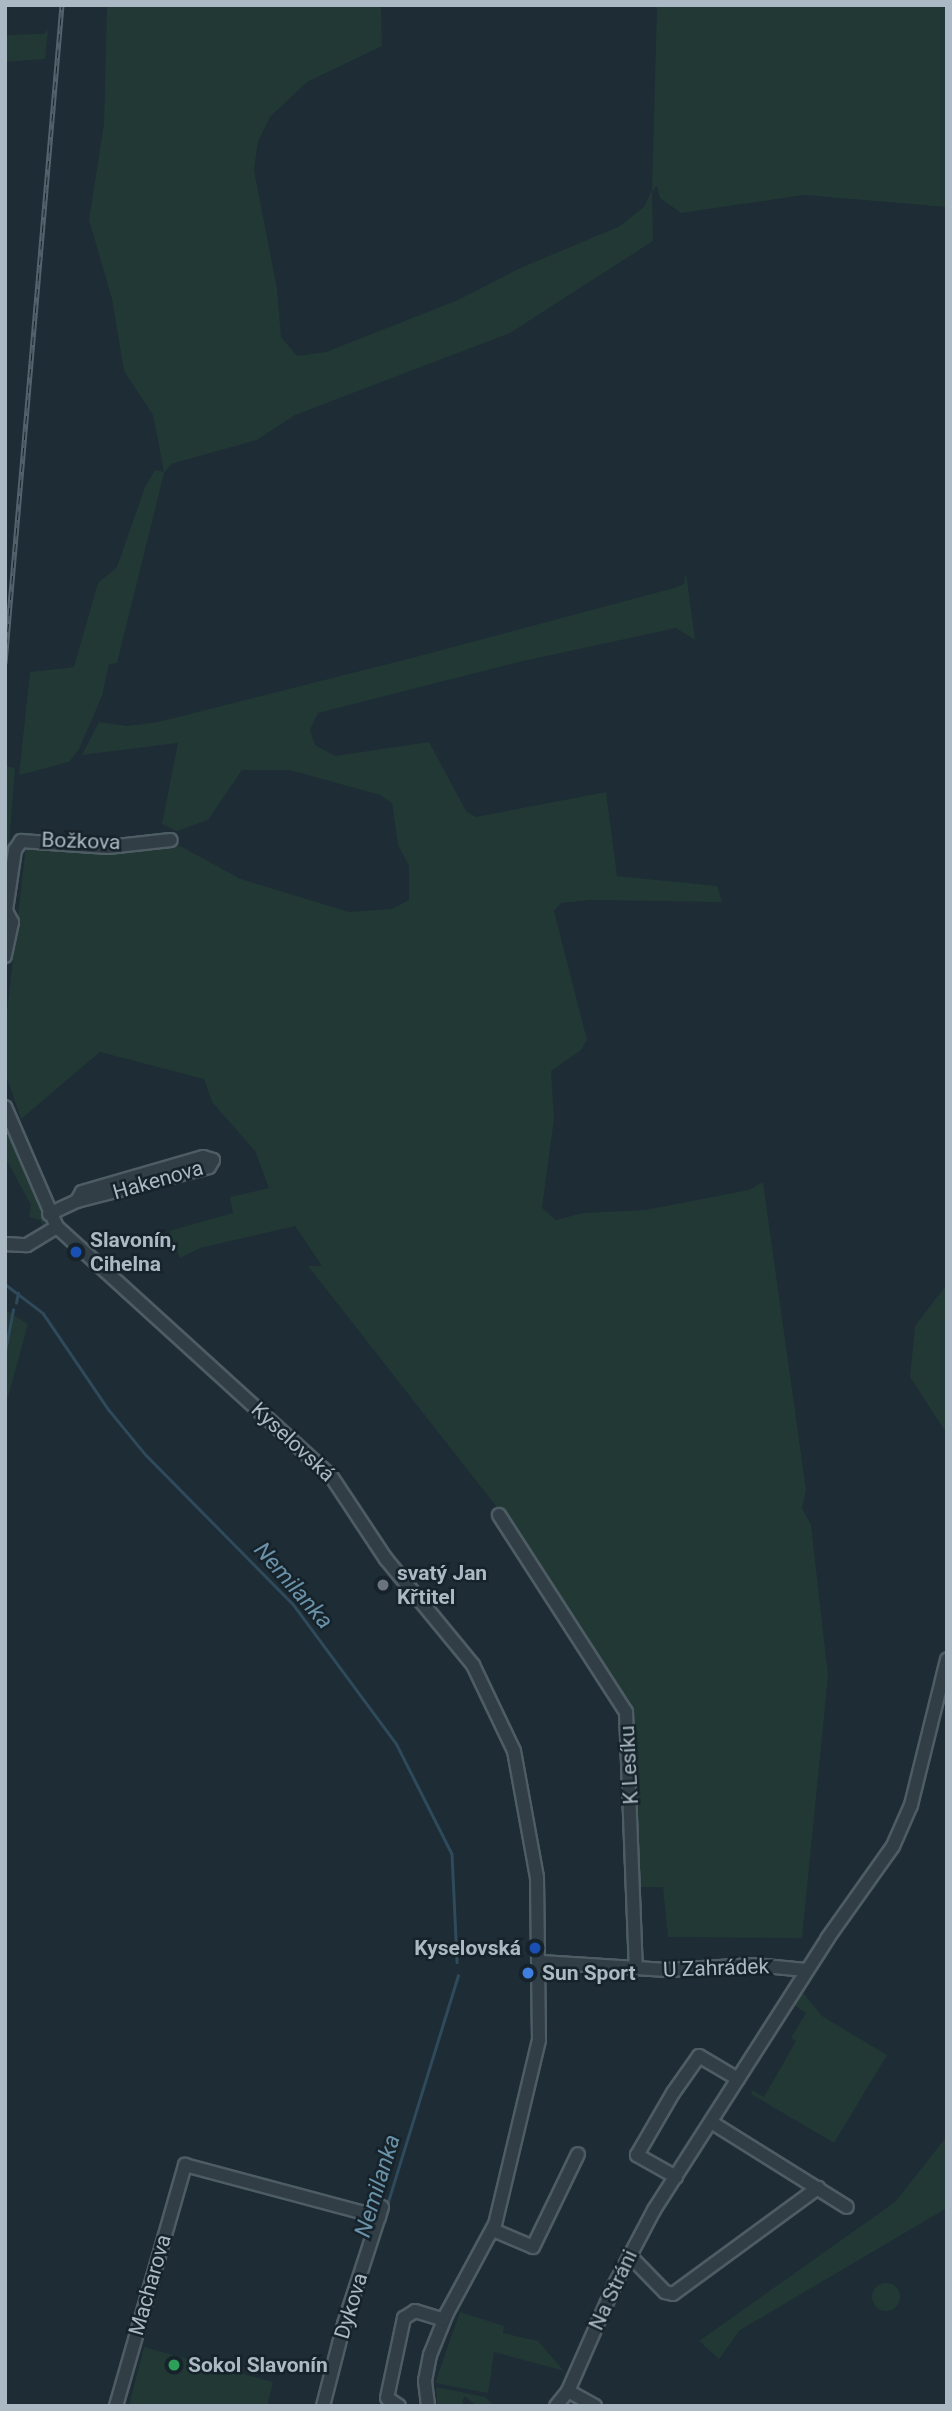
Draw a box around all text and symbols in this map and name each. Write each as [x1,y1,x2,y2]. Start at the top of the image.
street label: Božkova [41,827,121,855]
street label: Hakenova [110,1155,206,1205]
place label: Slavonín, Cihelna [90,1227,176,1277]
marker: Slavonín, Cihelna [68,1244,84,1260]
street label: Kyselovská [246,1397,340,1487]
water label: Nemilanka [248,1537,338,1635]
place label: svatý Jan Křtitel [397,1560,487,1610]
marker: svatý Jan Křtitel [375,1577,391,1593]
street label: K Lesíku [614,1725,644,1805]
place label: Kyselovská [414,1935,521,1961]
marker: Kyselovská [527,1940,543,1956]
street label: U Zahrádek [663,1954,769,1982]
place label: Sun Sport [542,1960,636,1986]
marker: Sun Sport [520,1965,536,1981]
water label: Nemilanka [349,2131,407,2241]
street label: Macharova [124,2232,176,2338]
street label: Na Stráni [583,2246,643,2334]
street label: Dykova [329,2270,373,2342]
place label: Sokol Slavonín [188,2352,328,2378]
marker: Sokol Slavonín [166,2357,182,2373]

